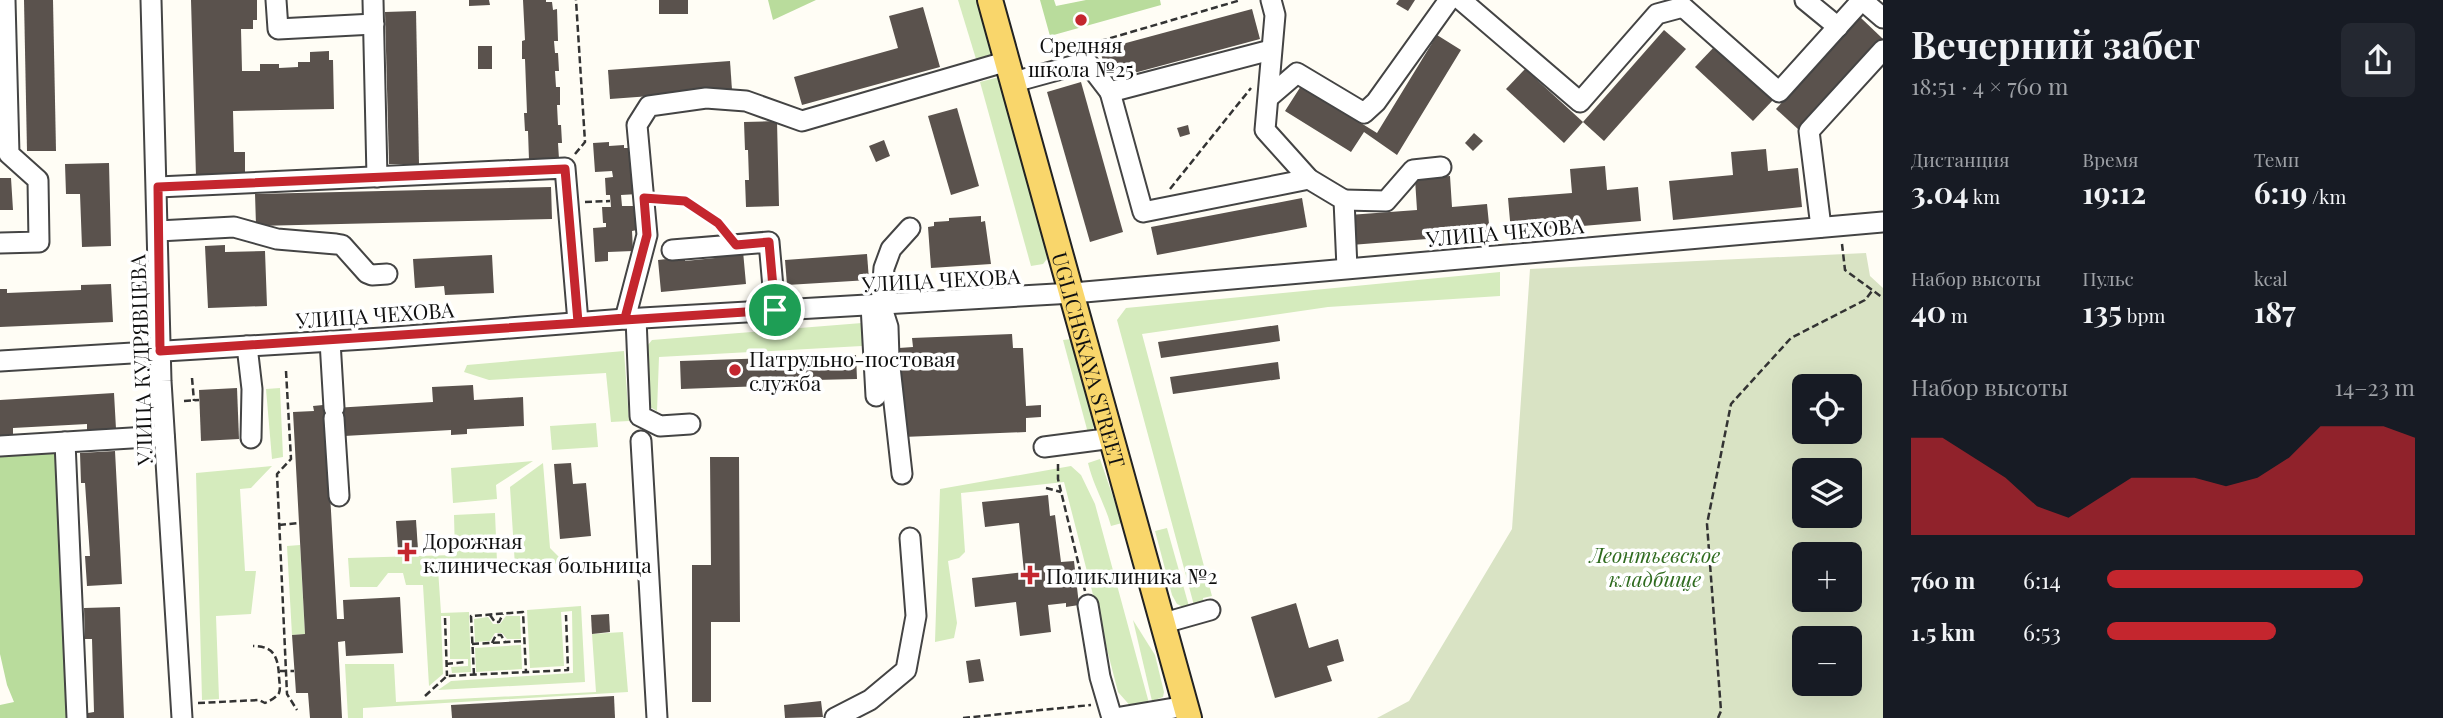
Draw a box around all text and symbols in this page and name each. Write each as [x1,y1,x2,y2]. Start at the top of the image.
marker: Средняя школа №25 [1073,12,1089,28]
text: Вечерний забег [1911,18,2200,69]
button: share [2341,23,2415,97]
place label: Средняя школа №25 [1028,30,1134,82]
text: 18:51 · 4 × 760 m [1911,70,2068,101]
text: Дистанция [1911,146,2009,172]
text: Время [2082,146,2138,172]
text: Темп [2254,146,2299,172]
text: 3.04 [1911,172,1969,212]
text: 19:12 [2082,172,2146,212]
text: 6:19 [2254,172,2307,212]
text: km [1969,183,2000,209]
text: /km [2307,183,2346,209]
street label: УЛИЦА ЧЕХОВА [1424,210,1586,252]
street label: UGLICHSKAYA STREET [1046,249,1133,470]
street label: УЛИЦА КУДРЯВЦЕВА [122,253,158,467]
street label: УЛИЦА ЧЕХОВА [860,261,1022,297]
text: Набор высоты [1911,265,2041,291]
text: Пульс [2082,265,2134,291]
text: kcal [2254,265,2288,291]
pin [745,280,805,340]
icon: arrive [756,291,794,329]
text: 40 [1911,291,1946,331]
text: 135 [2082,291,2122,331]
text: 187 [2254,291,2296,331]
street label: УЛИЦА ЧЕХОВА [294,294,456,334]
text: m [1946,302,1968,328]
text: bpm [2122,302,2165,328]
place label: Патрульно-постовая служба [749,344,956,396]
marker: Патрульно-постовая служба [727,362,743,378]
text: Набор высоты [1911,371,2068,402]
text: 14–23 m [2334,371,2415,402]
map controls [1792,374,1862,696]
button: locate [1792,374,1862,444]
button: layers [1792,458,1862,528]
place label: Дорожная клиническая больница [423,526,652,578]
park label: Леонтьевское кладбище [1588,540,1720,592]
marker: Дорожная клиническая больница [397,542,417,562]
button: + [1792,542,1862,612]
place label: Поликлиника №2 [1046,561,1218,589]
text: 760 m [1911,564,1975,595]
text: 6:14 [2023,564,2061,595]
marker: Поликлиника №2 [1020,565,1040,585]
text: 1.5 km [1911,616,1975,647]
text: 6:53 [2023,616,2061,647]
button: − [1792,626,1862,696]

